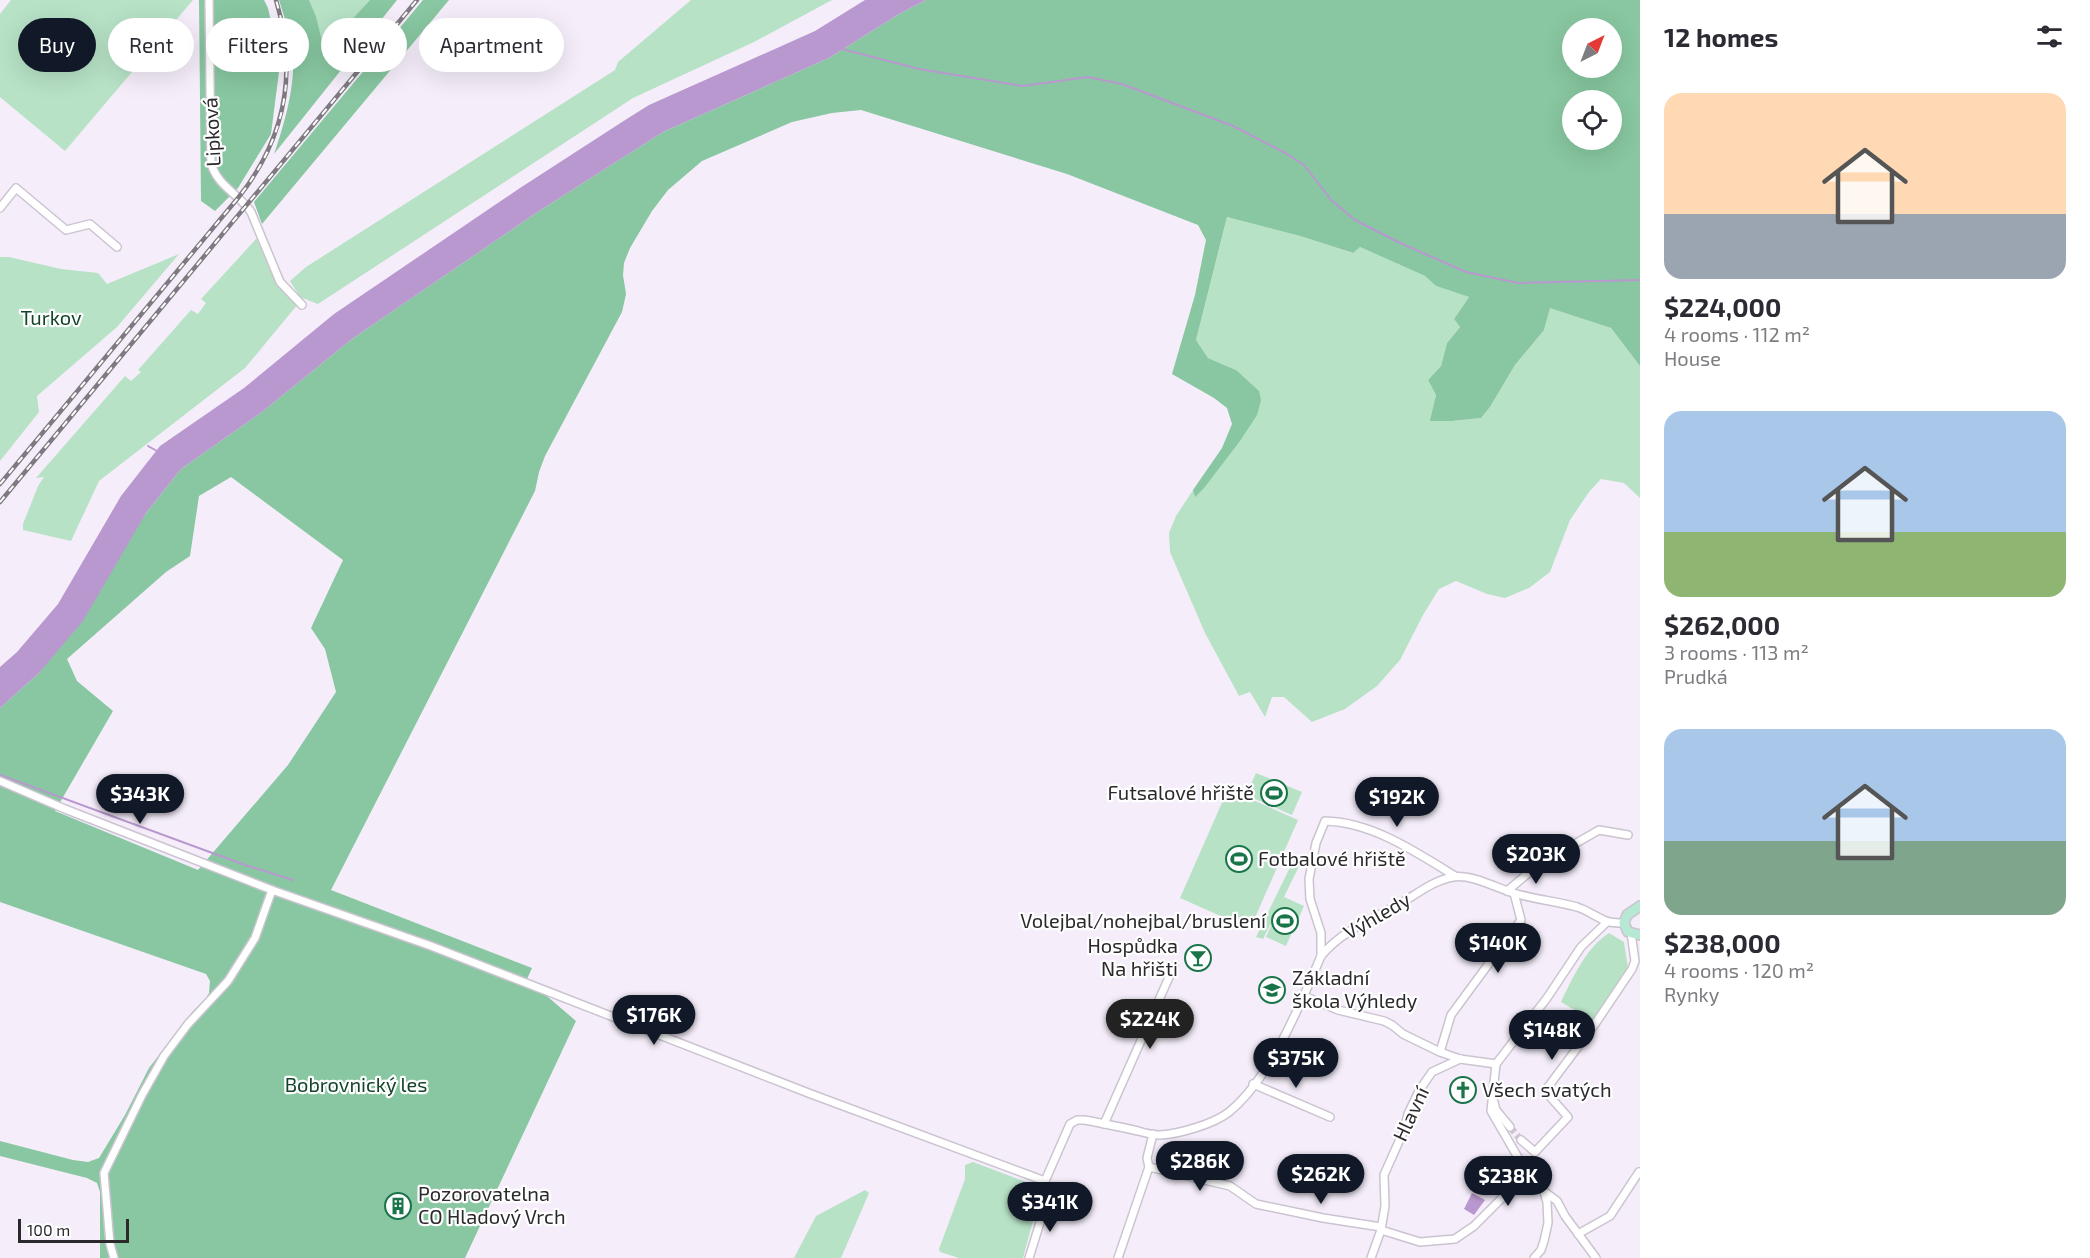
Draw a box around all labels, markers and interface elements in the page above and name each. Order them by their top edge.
chip: Buy [18,18,96,72]
chip: Rent [108,18,194,72]
chip: Filters [206,18,309,72]
chip: New [321,18,407,72]
chip: Apartment [419,18,564,72]
north arrow [1562,18,1622,78]
map controls [1562,18,1622,150]
icon: filters [2033,20,2066,53]
text: 12 homes [1664,21,1778,52]
button: locate [1562,90,1622,150]
street label: Lipková [197,97,225,167]
icon: home [1811,132,1919,240]
text: $224,000 [1664,291,1781,322]
park label: Turkov [21,305,82,329]
text: 4 rooms · 112 m² [1664,322,1810,346]
text: House [1664,346,1721,370]
icon: home [1811,450,1919,558]
text: $262,000 [1664,609,1780,640]
text: 3 rooms · 113 m² [1664,640,1809,664]
text: Prudká [1664,664,1728,688]
icon: home [1811,768,1919,876]
pin: $343K [98,774,182,825]
pin: $192K [1355,777,1439,828]
sports icon: Futsalové hřiště [1259,778,1289,808]
place label: Futsalové hřiště [1107,780,1254,804]
text: $343K [110,781,170,805]
text: $192K [1369,784,1425,808]
pin: $203K [1494,834,1578,885]
text: $203K [1506,841,1566,865]
sports icon: Fotbalové hřiště [1224,844,1254,874]
place label: Fotbalové hřiště [1258,846,1406,870]
street label: Výhledy [1339,886,1415,944]
sports icon: Volejbal/nohejbal/bruslení [1270,906,1300,936]
place label: Volejbal/nohejbal/bruslení [1020,908,1267,932]
pin: $140K [1456,923,1540,974]
text: $238,000 [1664,927,1781,958]
text: $140K [1469,930,1527,954]
place label: Hospůdka Na hřišti [1088,933,1178,980]
bar icon: Hospůdka Na hřišti [1183,943,1213,973]
text: 4 rooms · 120 m² [1664,958,1814,982]
place label: Základní škola Výhledy [1292,965,1418,1012]
school or university icon: Základní škola Výhledy [1257,975,1287,1005]
text: Rynky [1664,982,1719,1006]
pin: $176K [612,995,696,1046]
pin: $224K [1108,999,1192,1050]
text: $176K [626,1002,682,1026]
text: $224K [1120,1006,1180,1030]
pin: $148K [1510,1010,1594,1061]
text: $148K [1523,1017,1581,1041]
pin: $375K [1254,1038,1338,1089]
text: $375K [1267,1045,1325,1069]
park label: Bobrovnický les [285,1072,427,1096]
church icon: Všech svatých [1448,1075,1478,1105]
place label: Všech svatých [1482,1077,1612,1101]
street label: Hlavní [1387,1082,1434,1145]
pin: $286K [1158,1141,1242,1192]
text: $286K [1170,1148,1230,1172]
pin: $262K [1279,1154,1363,1205]
pin: $238K [1466,1156,1550,1207]
text: $262K [1291,1161,1351,1185]
text: $238K [1478,1163,1538,1187]
place label: Pozorovatelna CO Hladový Vrch [418,1181,566,1228]
pin: $341K [1008,1182,1092,1233]
text: $341K [1022,1189,1079,1213]
building icon: Pozorovatelna CO Hladový Vrch [383,1191,413,1221]
scale bar [18,1216,129,1244]
text: 100 m [27,1220,70,1239]

